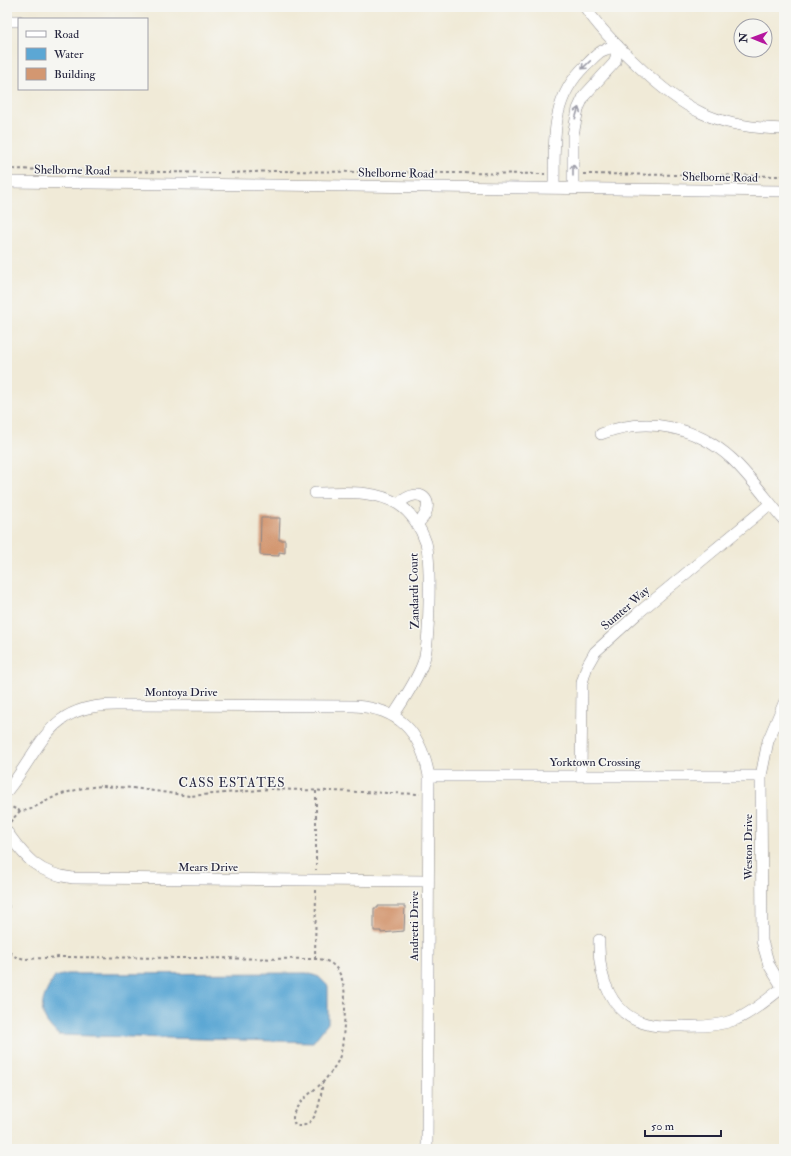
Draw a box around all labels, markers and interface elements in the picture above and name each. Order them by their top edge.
legend [18,18,148,90]
north arrow [733,18,773,58]
text: Road [54,27,79,42]
text: N [737,32,750,44]
text: Water [53,47,84,62]
one-way arrow [581,60,591,70]
text: Building [54,67,97,82]
one-way arrow [574,107,581,120]
street label: Shelborne Road [34,162,110,179]
one-way arrow [569,164,577,177]
street label: Shelborne Road [358,165,434,182]
street label: Shelborne Road [682,169,758,186]
street label: Zandardi Court [406,553,423,629]
street label: Sumter Way [598,583,653,633]
street label: Montoya Drive [144,685,218,700]
street label: Yorktown Crossing [550,755,642,770]
district label: CASS ESTATES [179,775,285,791]
street label: Weston Drive [741,814,756,881]
street label: Mears Drive [178,860,238,875]
street label: Andretti Drive [407,891,422,962]
scale bar [645,1112,721,1138]
text: 50 m [651,1119,675,1134]

